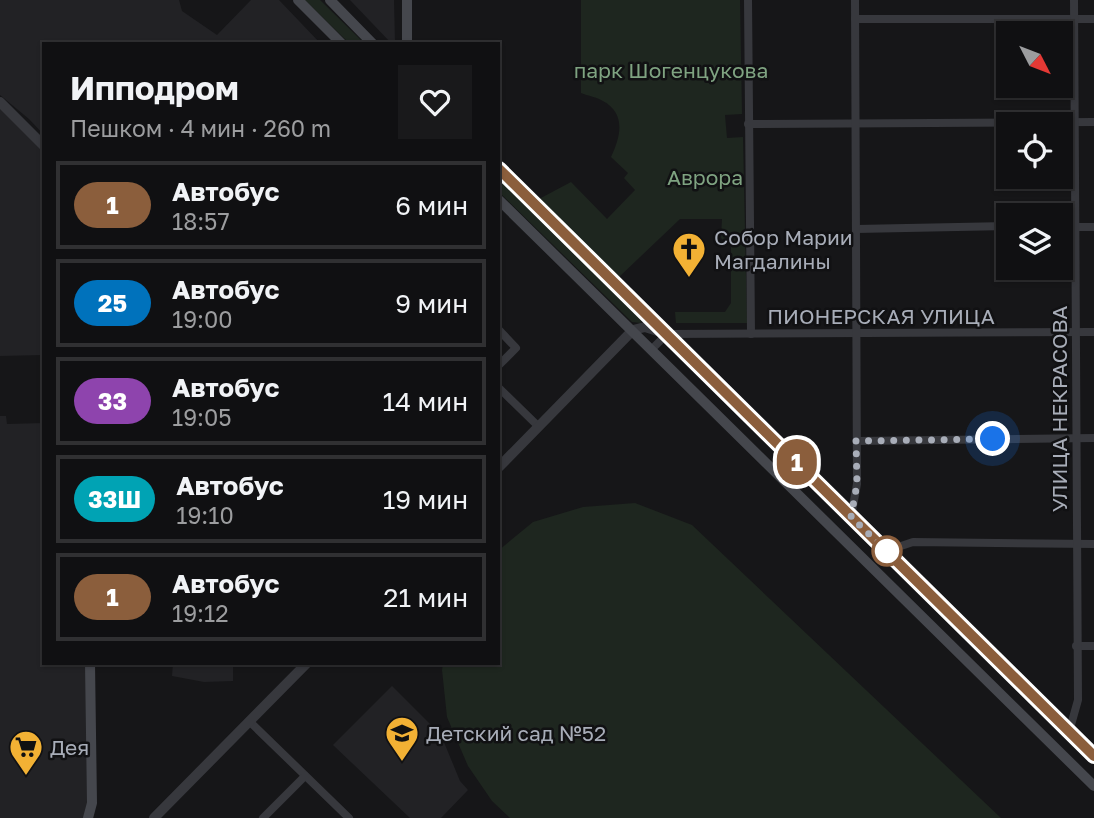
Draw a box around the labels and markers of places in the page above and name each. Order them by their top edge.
place label: Собор Марии Магдалины [714,224,853,274]
church icon: Собор Марии Магдалины [670,230,708,279]
unlabelled marker [872,536,902,566]
school or university icon: Детский сад №52 [383,714,421,763]
place label: Детский сад №52 [426,720,606,746]
supermarket icon: Дея [7,728,45,777]
place label: Дея [50,734,89,760]

